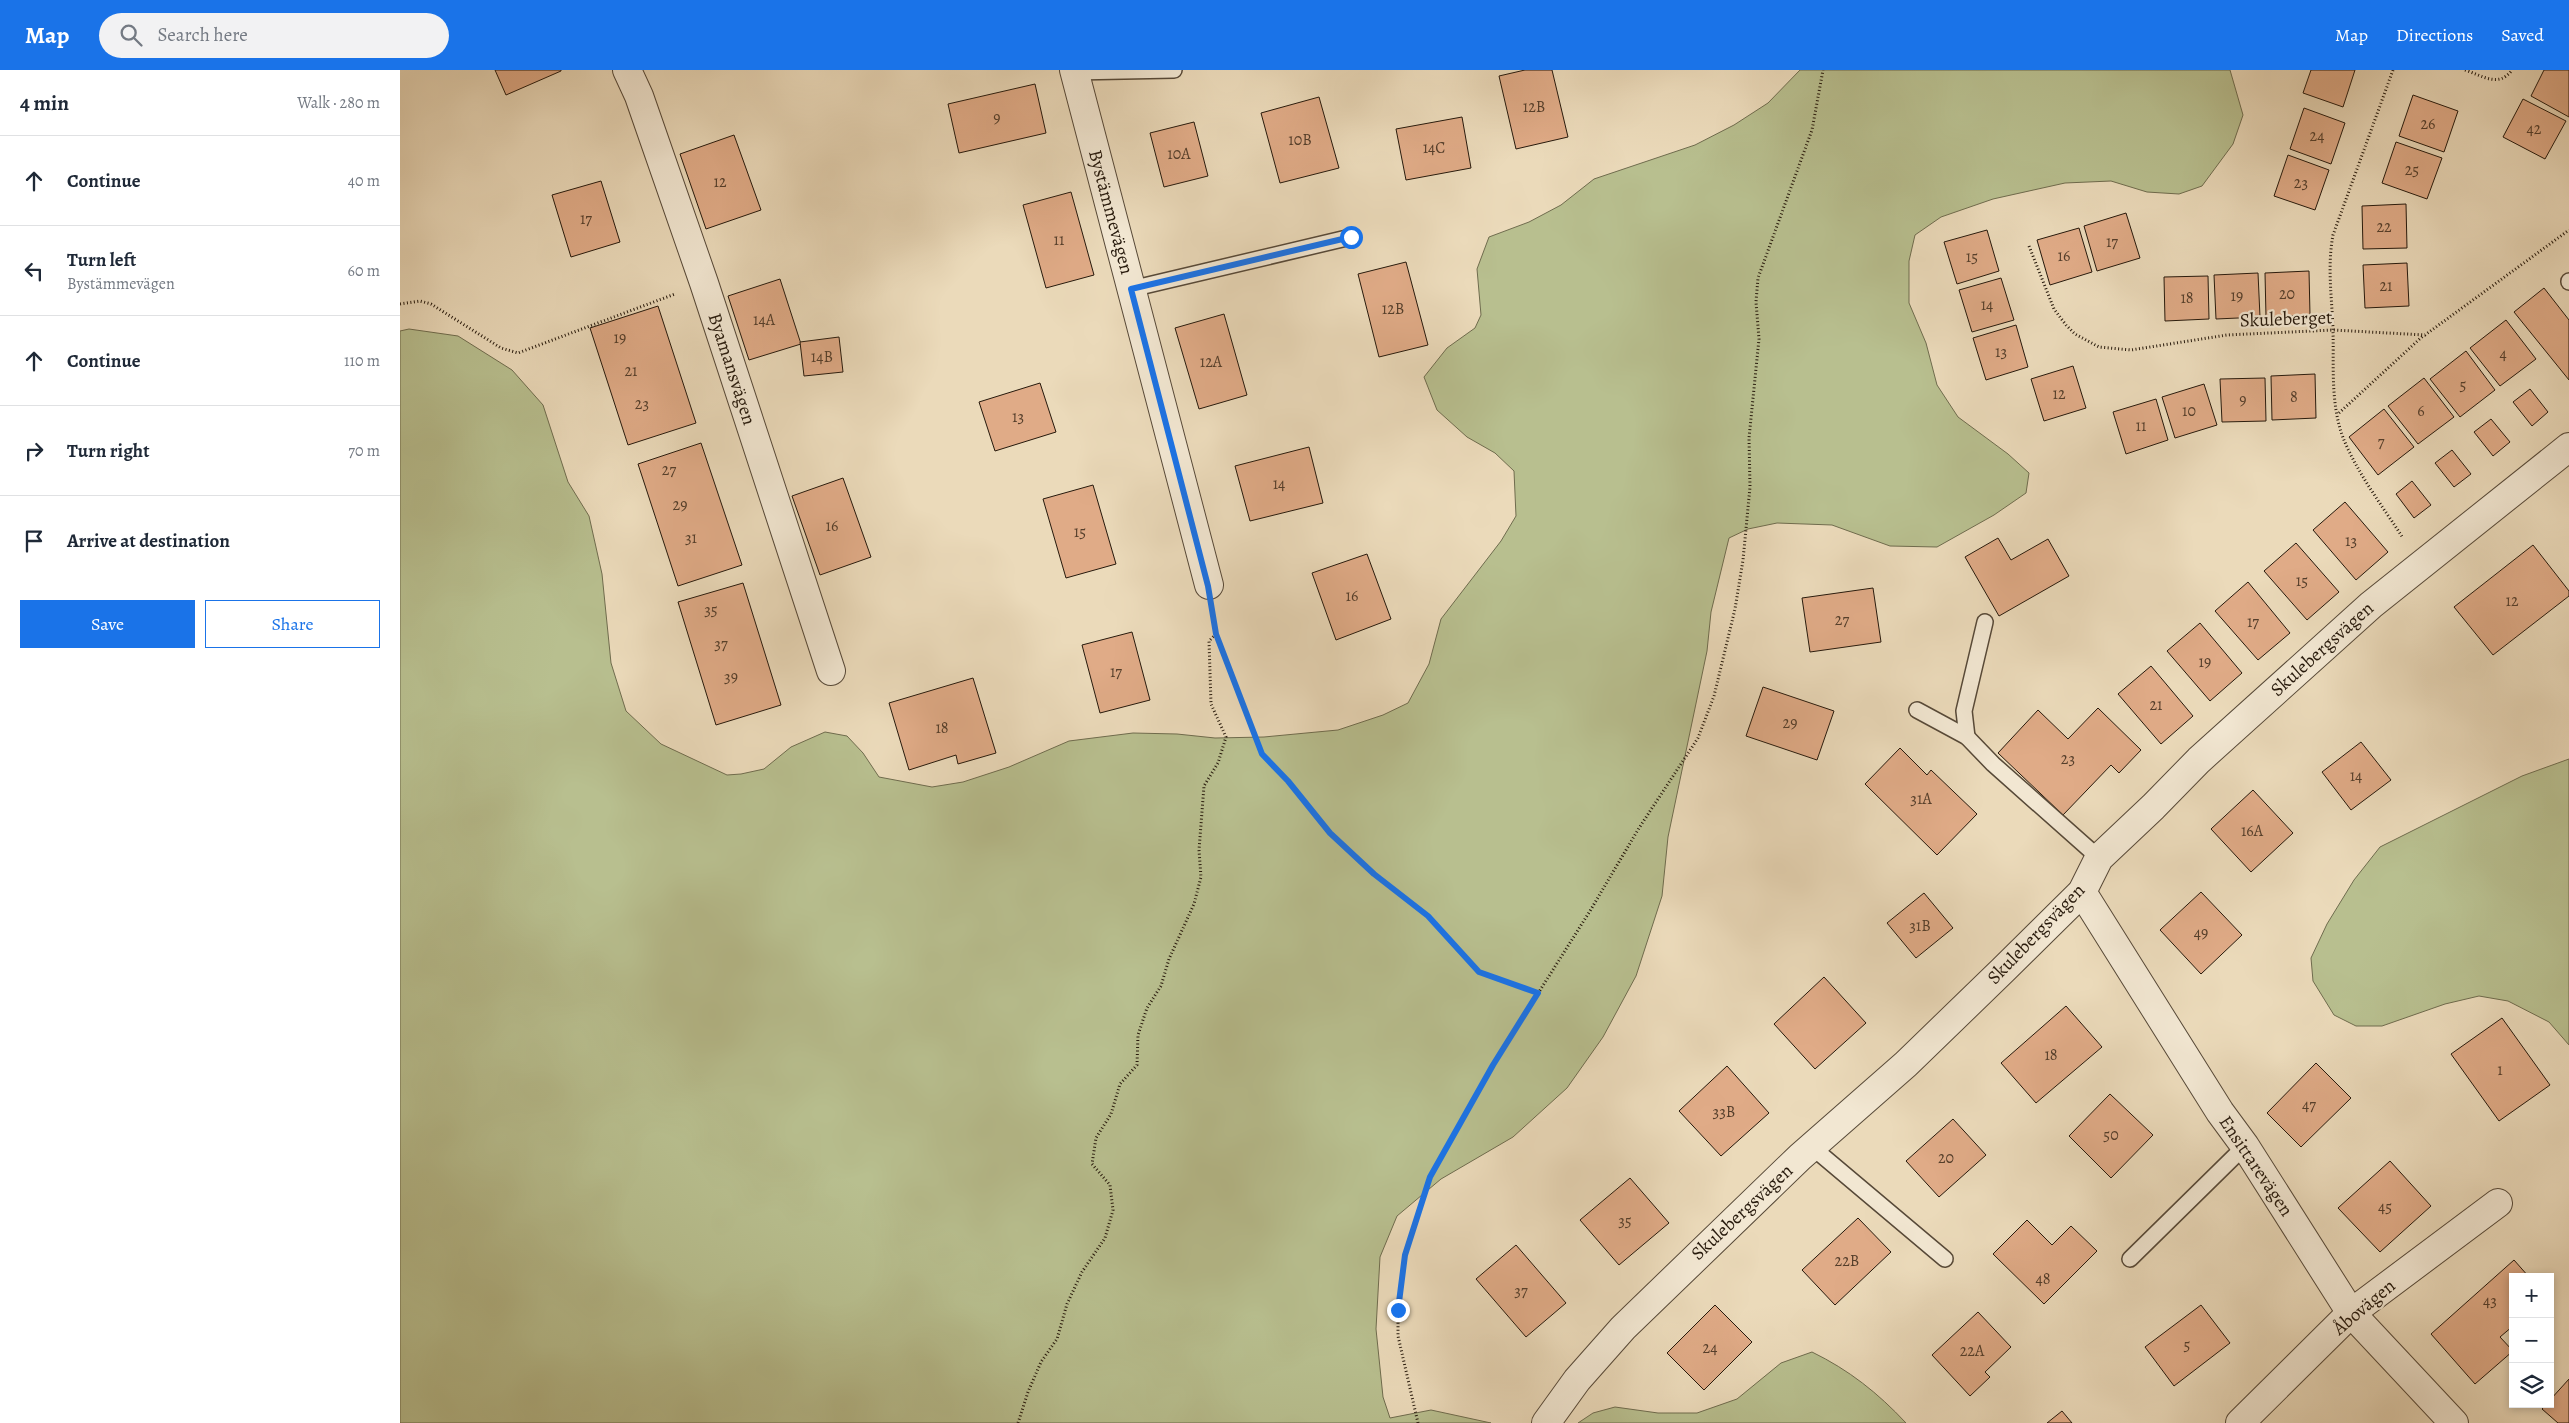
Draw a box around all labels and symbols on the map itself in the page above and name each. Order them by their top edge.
house number: 12B [1523,96,1545,118]
house number: 9 [993,107,1001,129]
house number: 26 [2421,113,2436,135]
house number: 42 [2527,118,2542,140]
house number: 24 [2310,125,2324,147]
house number: 10B [1288,129,1312,151]
house number: 14C [1423,137,1445,159]
house number: 10A [1167,143,1191,165]
street label: Bystämmevägen [1082,147,1140,277]
house number: 25 [2405,159,2419,181]
house number: 12 [713,171,727,193]
house number: 23 [2294,172,2308,194]
house number: 17 [580,208,592,230]
house number: 22 [2376,216,2392,238]
route start [1340,226,1363,249]
house number: 11 [1054,229,1065,251]
house number: 17 [2106,231,2118,253]
house number: 16 [2058,245,2070,267]
house number: 15 [1966,246,1978,268]
house number: 21 [2379,275,2393,297]
house number: 20 [2279,283,2295,305]
house number: 19 [2231,285,2243,307]
house number: 18 [2180,287,2194,309]
house number: 14 [1981,294,1993,316]
house number: 12B [1382,298,1404,320]
street label: Skuleberget [2239,304,2333,334]
house number: 14A [753,309,776,331]
street label: Byamansvägen [702,310,762,428]
house number: 19 [614,327,626,349]
house number: 13 [1995,341,2007,363]
house number: 4 [2499,343,2507,365]
house number: 14B [811,346,833,368]
house number: 12A [1200,351,1223,373]
house number: 21 [624,360,638,382]
house number: 5 [2460,374,2467,396]
house number: 12 [2052,383,2066,405]
house number: 8 [2290,386,2298,408]
house number: 9 [2239,389,2247,411]
house number: 23 [635,393,649,415]
house number: 10 [2182,400,2196,422]
house number: 6 [2417,400,2425,422]
house number: 13 [1012,406,1024,428]
house number: 11 [2136,415,2147,437]
house number: 7 [2378,431,2385,453]
house number: 27 [662,459,676,481]
house number: 14 [1273,473,1285,495]
house number: 29 [673,494,687,516]
house number: 16 [826,515,838,537]
house number: 15 [1074,521,1086,543]
house number: 31 [685,527,698,549]
house number: 13 [2345,530,2357,552]
house number: 15 [2296,570,2308,592]
house number: 16 [1346,585,1358,607]
house number: 12 [2505,590,2519,612]
street label: Skulebergsvägen [2265,596,2379,702]
house number: 35 [704,599,718,621]
house number: 27 [1835,609,1849,631]
house number: 17 [2247,611,2259,633]
house number: 37 [714,633,728,655]
house number: 19 [2199,651,2211,673]
house number: 17 [1110,661,1122,683]
house number: 39 [724,666,738,688]
house number: 21 [2149,694,2163,716]
house number: 29 [1783,712,1797,734]
house number: 18 [935,717,949,739]
house number: 23 [2061,748,2075,770]
house number: 14 [2350,765,2362,787]
house number: 31A [1910,788,1932,810]
house number: 16A [2241,820,2264,842]
street label: Skulebergsvägen [1981,878,2091,990]
house number: 31B [1909,915,1931,937]
house number: 49 [2194,922,2208,944]
house number: 18 [2044,1044,2058,1066]
house number: 1 [2497,1059,2503,1081]
house number: 47 [2302,1094,2316,1116]
house number: 33B [1713,1101,1735,1123]
street label: Ensittarevägen [2213,1110,2299,1222]
house number: 50 [2103,1124,2119,1146]
house number: 20 [1938,1147,1954,1169]
street label: Skulebergsvägen [1685,1158,1799,1266]
house number: 45 [2378,1196,2392,1218]
house number: 35 [1618,1210,1632,1232]
house number: 22B [1835,1250,1859,1272]
house number: 48 [2035,1268,2051,1290]
street label: Åbovägen [2326,1273,2401,1342]
house number: 37 [1514,1280,1528,1302]
house number: 43 [2483,1290,2497,1312]
route end [1387,1299,1410,1322]
house number: 5 [2184,1334,2191,1356]
house number: 24 [1703,1337,1717,1359]
house number: 22A [1960,1340,1985,1362]

